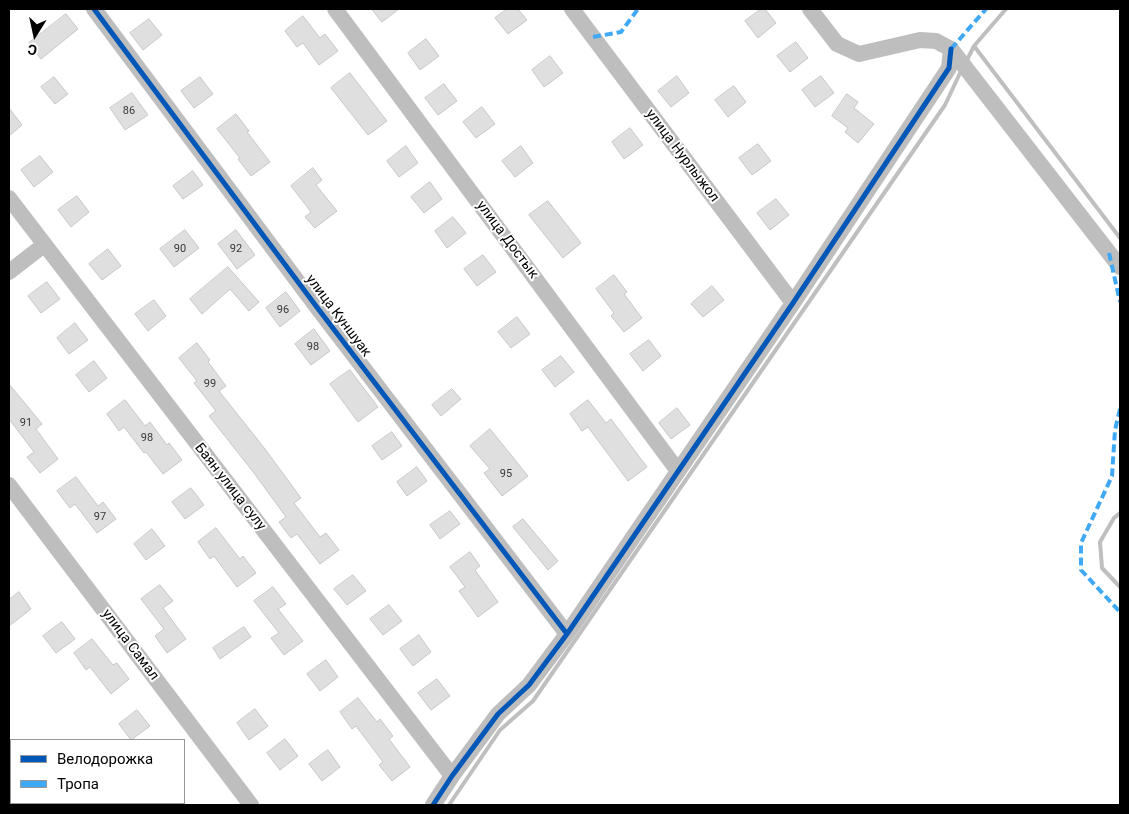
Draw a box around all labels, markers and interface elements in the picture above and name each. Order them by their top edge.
north arrow [10,10,60,60]
text: С [26,41,38,58]
house number: 86 [123,104,135,118]
street label: улица Нурлыжол [642,106,722,206]
street label: улица Достык [472,198,542,282]
house number: 90 [174,242,186,256]
house number: 92 [230,242,242,256]
street label: улица Куншуак [302,272,374,360]
house number: 96 [277,303,289,317]
house number: 98 [307,340,319,354]
house number: 99 [204,377,216,391]
house number: 91 [20,416,32,430]
house number: 98 [141,431,153,445]
street label: Баян улица сулу [191,440,269,534]
house number: 95 [500,467,512,481]
house number: 97 [94,510,106,524]
street label: улица Самал [98,606,162,684]
legend [10,739,185,804]
text: Велодорожка [57,750,153,768]
text: Тропа [57,775,99,793]

